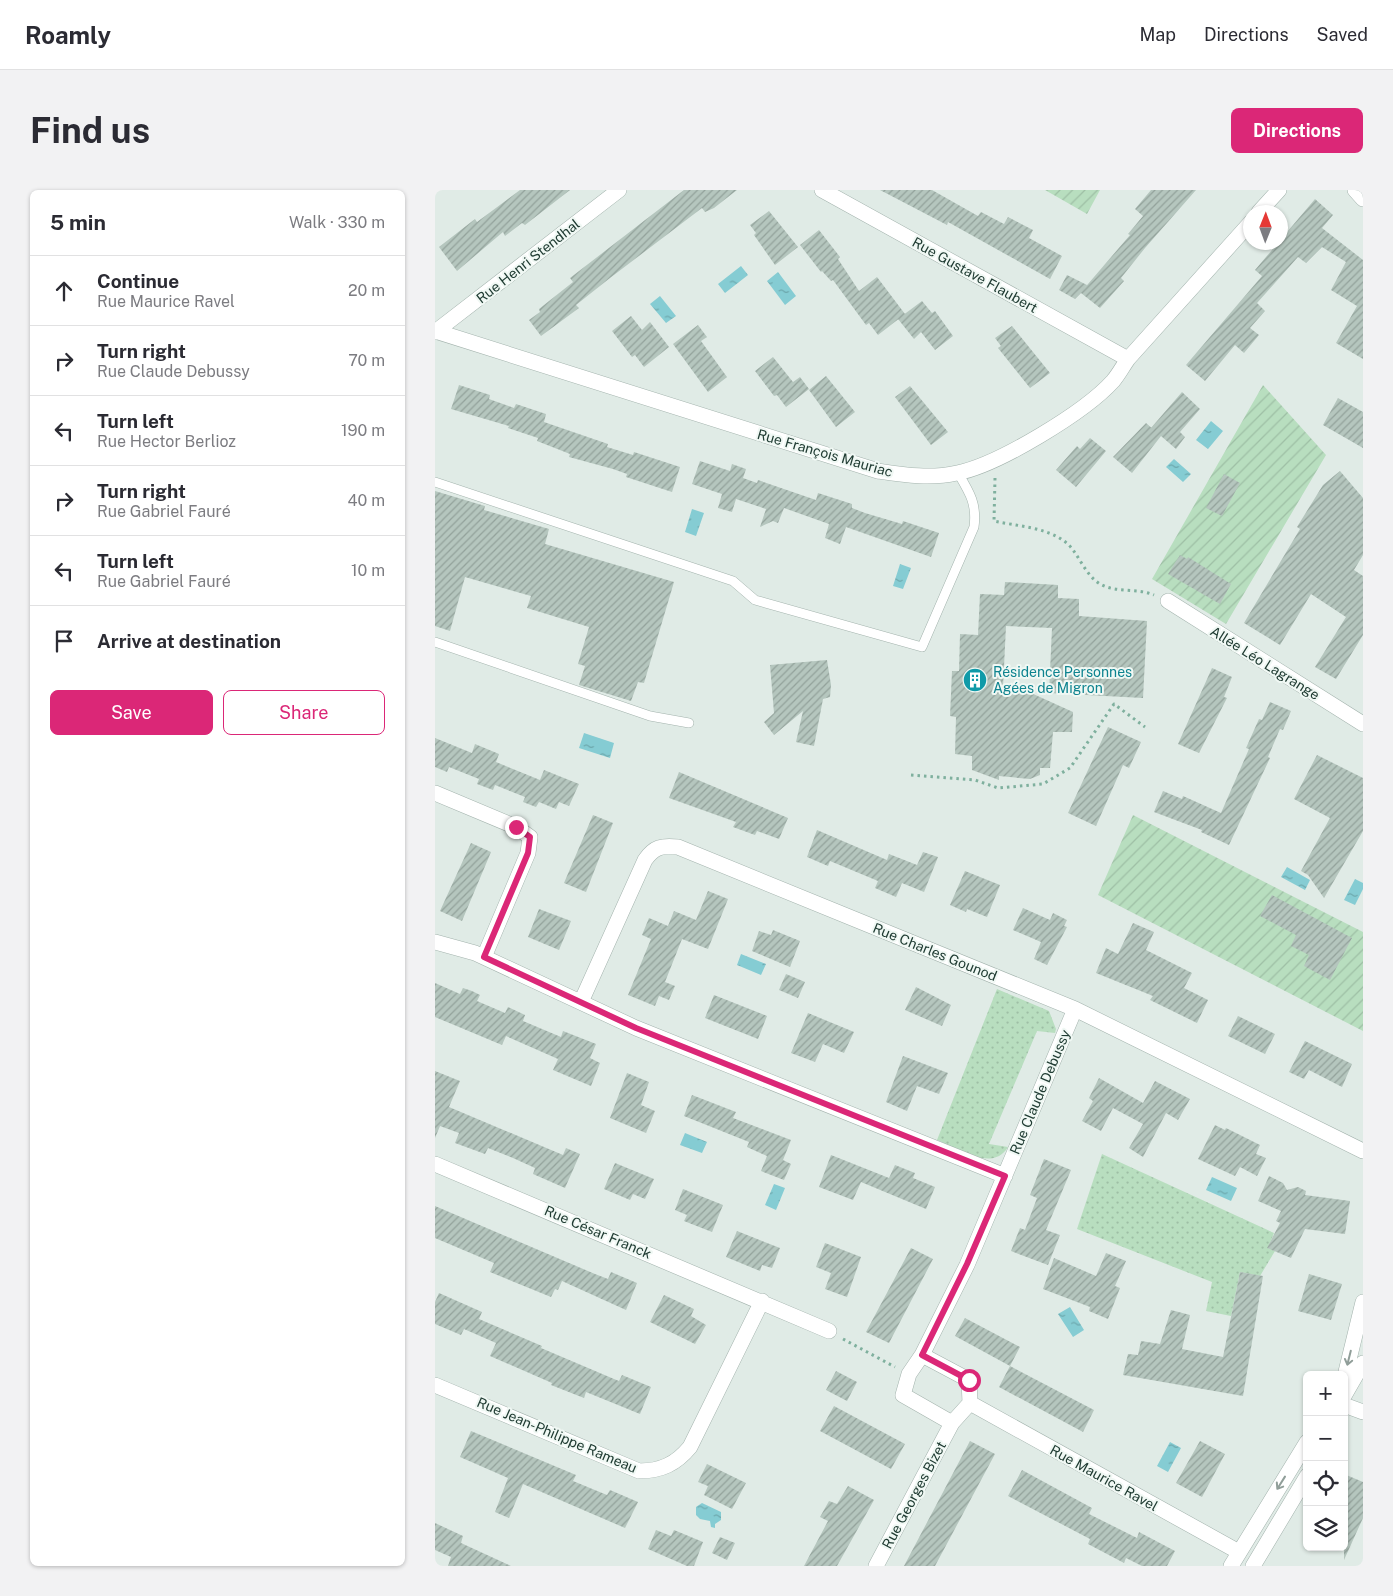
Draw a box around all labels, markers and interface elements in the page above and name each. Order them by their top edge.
text: Roamly [25,21,111,49]
text: Map [1139,24,1176,45]
text: Directions [1204,24,1289,45]
text: Saved [1317,24,1368,45]
button: Directions [1231,108,1363,153]
text: Find us [30,110,150,151]
north arrow [1243,205,1288,250]
text: 5 min [50,210,106,235]
text: Walk · 330 m [289,213,385,232]
street label: Rue Henri Stendhal [473,216,583,306]
street label: Rue Gustave Flaubert [910,234,1040,316]
text: Continue [97,270,179,292]
icon: ahead [50,277,78,305]
text: 20 m [348,281,385,300]
text: Rue Maurice Ravel [97,292,235,311]
text: Turn right [97,340,186,362]
icon: right [50,347,78,375]
text: 70 m [348,351,385,370]
text: Rue Claude Debussy [97,362,250,381]
text: Turn left [97,410,174,432]
icon: left [50,417,78,445]
text: 190 m [341,421,385,440]
street label: Rue François Mauriac [755,426,895,480]
text: Rue Hector Berlioz [97,432,236,451]
text: Turn right [97,480,186,502]
icon: right [50,487,78,515]
text: 40 m [347,491,385,510]
text: Rue Gabriel Fauré [97,502,231,521]
text: Turn left [97,550,174,572]
icon: left [50,557,78,585]
text: 10 m [351,561,385,580]
text: Rue Gabriel Fauré [97,572,231,591]
street label: Allée Léo Lagrange [1207,623,1323,703]
icon: arrive [50,627,78,655]
text: Arrive at destination [97,630,281,652]
place label: Résidence Personnes Agées de Migron [993,664,1132,696]
building icon: Résidence Personnes Agées de Migron [962,667,988,693]
button: Save [50,690,213,735]
button: Share [223,690,385,735]
route end [505,816,528,839]
street label: Rue Charles Gounod [871,920,999,984]
street label: Rue Claude Debussy [1007,1027,1074,1157]
street label: Rue César Franck [542,1202,654,1262]
one-way arrow [1344,1350,1353,1366]
route start [958,1369,981,1392]
map controls [1303,1371,1348,1551]
button: + [1303,1371,1348,1416]
street label: Rue Jean-Philippe Rameau [475,1394,639,1476]
button: − [1303,1416,1348,1461]
street label: Rue Georges Bizet [879,1439,949,1551]
street label: Rue Maurice Ravel [1047,1442,1161,1514]
button: locate [1303,1461,1348,1506]
one-way arrow [1276,1476,1286,1490]
button: layers [1303,1506,1348,1551]

